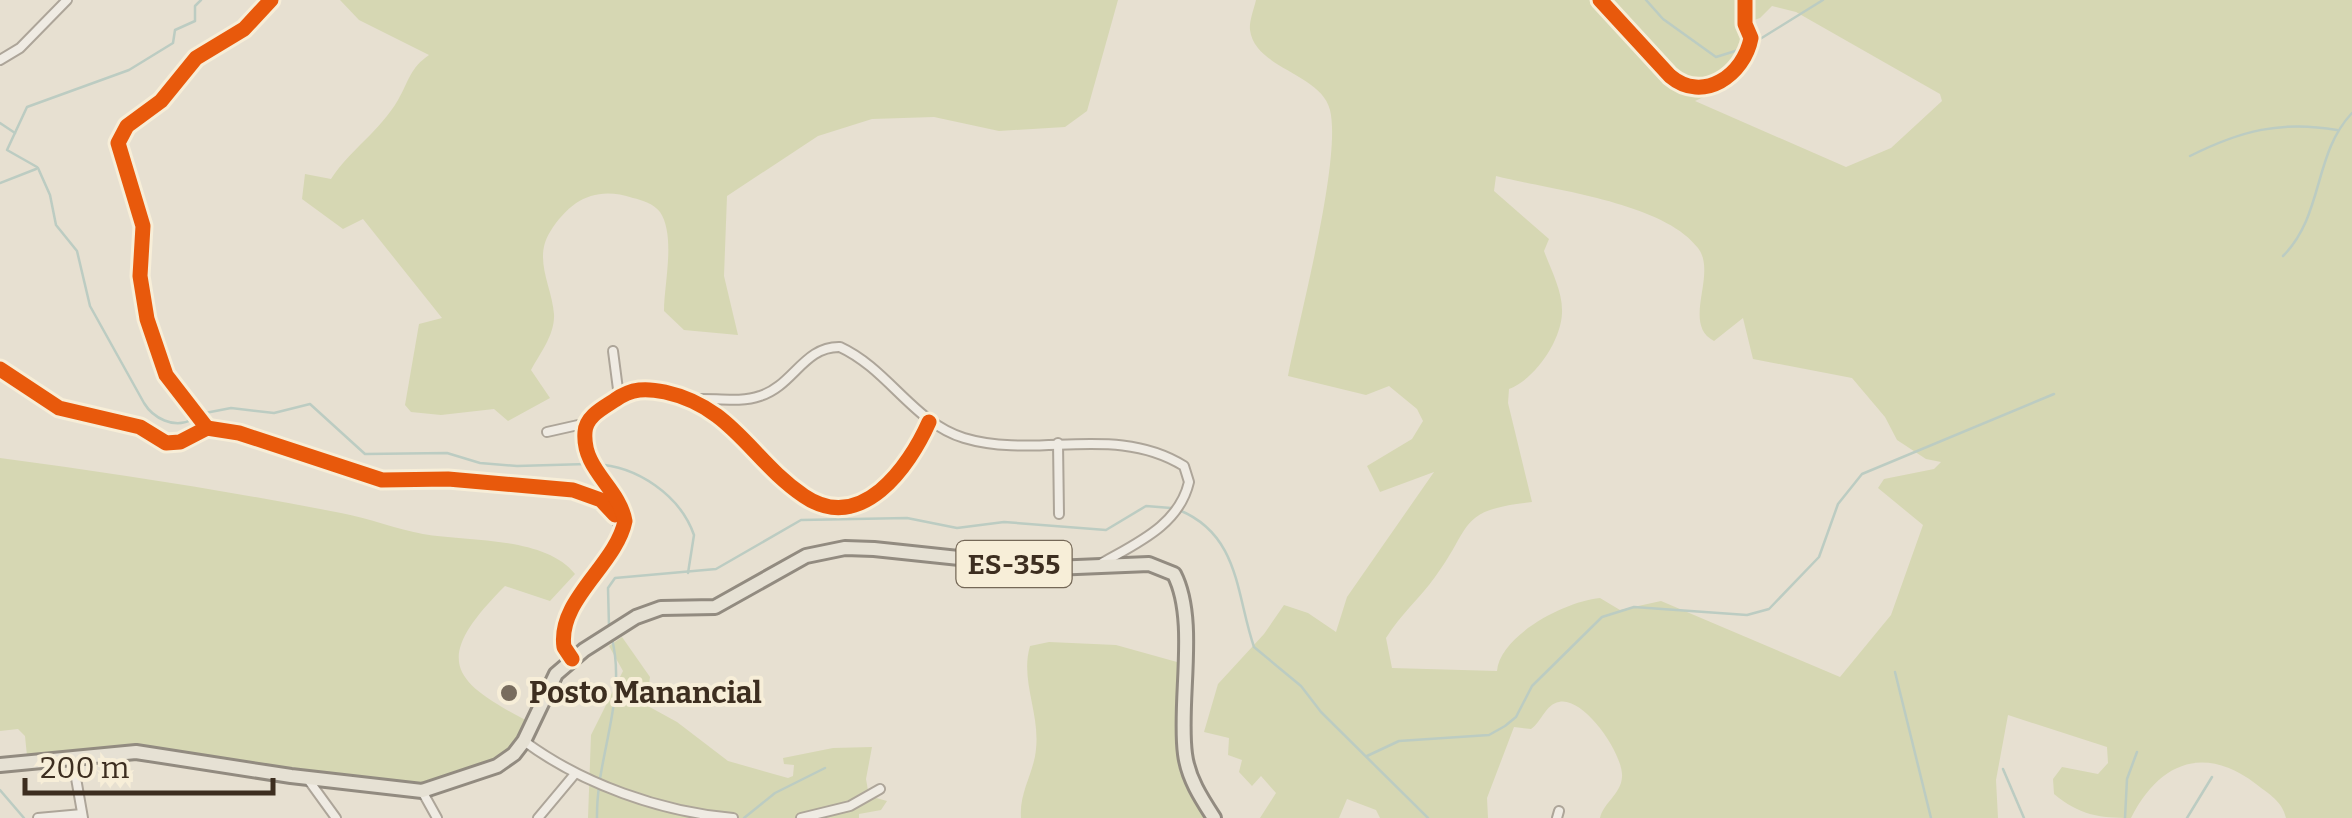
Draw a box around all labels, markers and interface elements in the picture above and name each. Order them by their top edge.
road number: ES-355 [956,541,1072,587]
place label: Posto Manancial [529,675,762,711]
marker: Posto Manancial [498,682,520,704]
scale bar [25,733,272,795]
text: 200 m [40,750,130,786]

